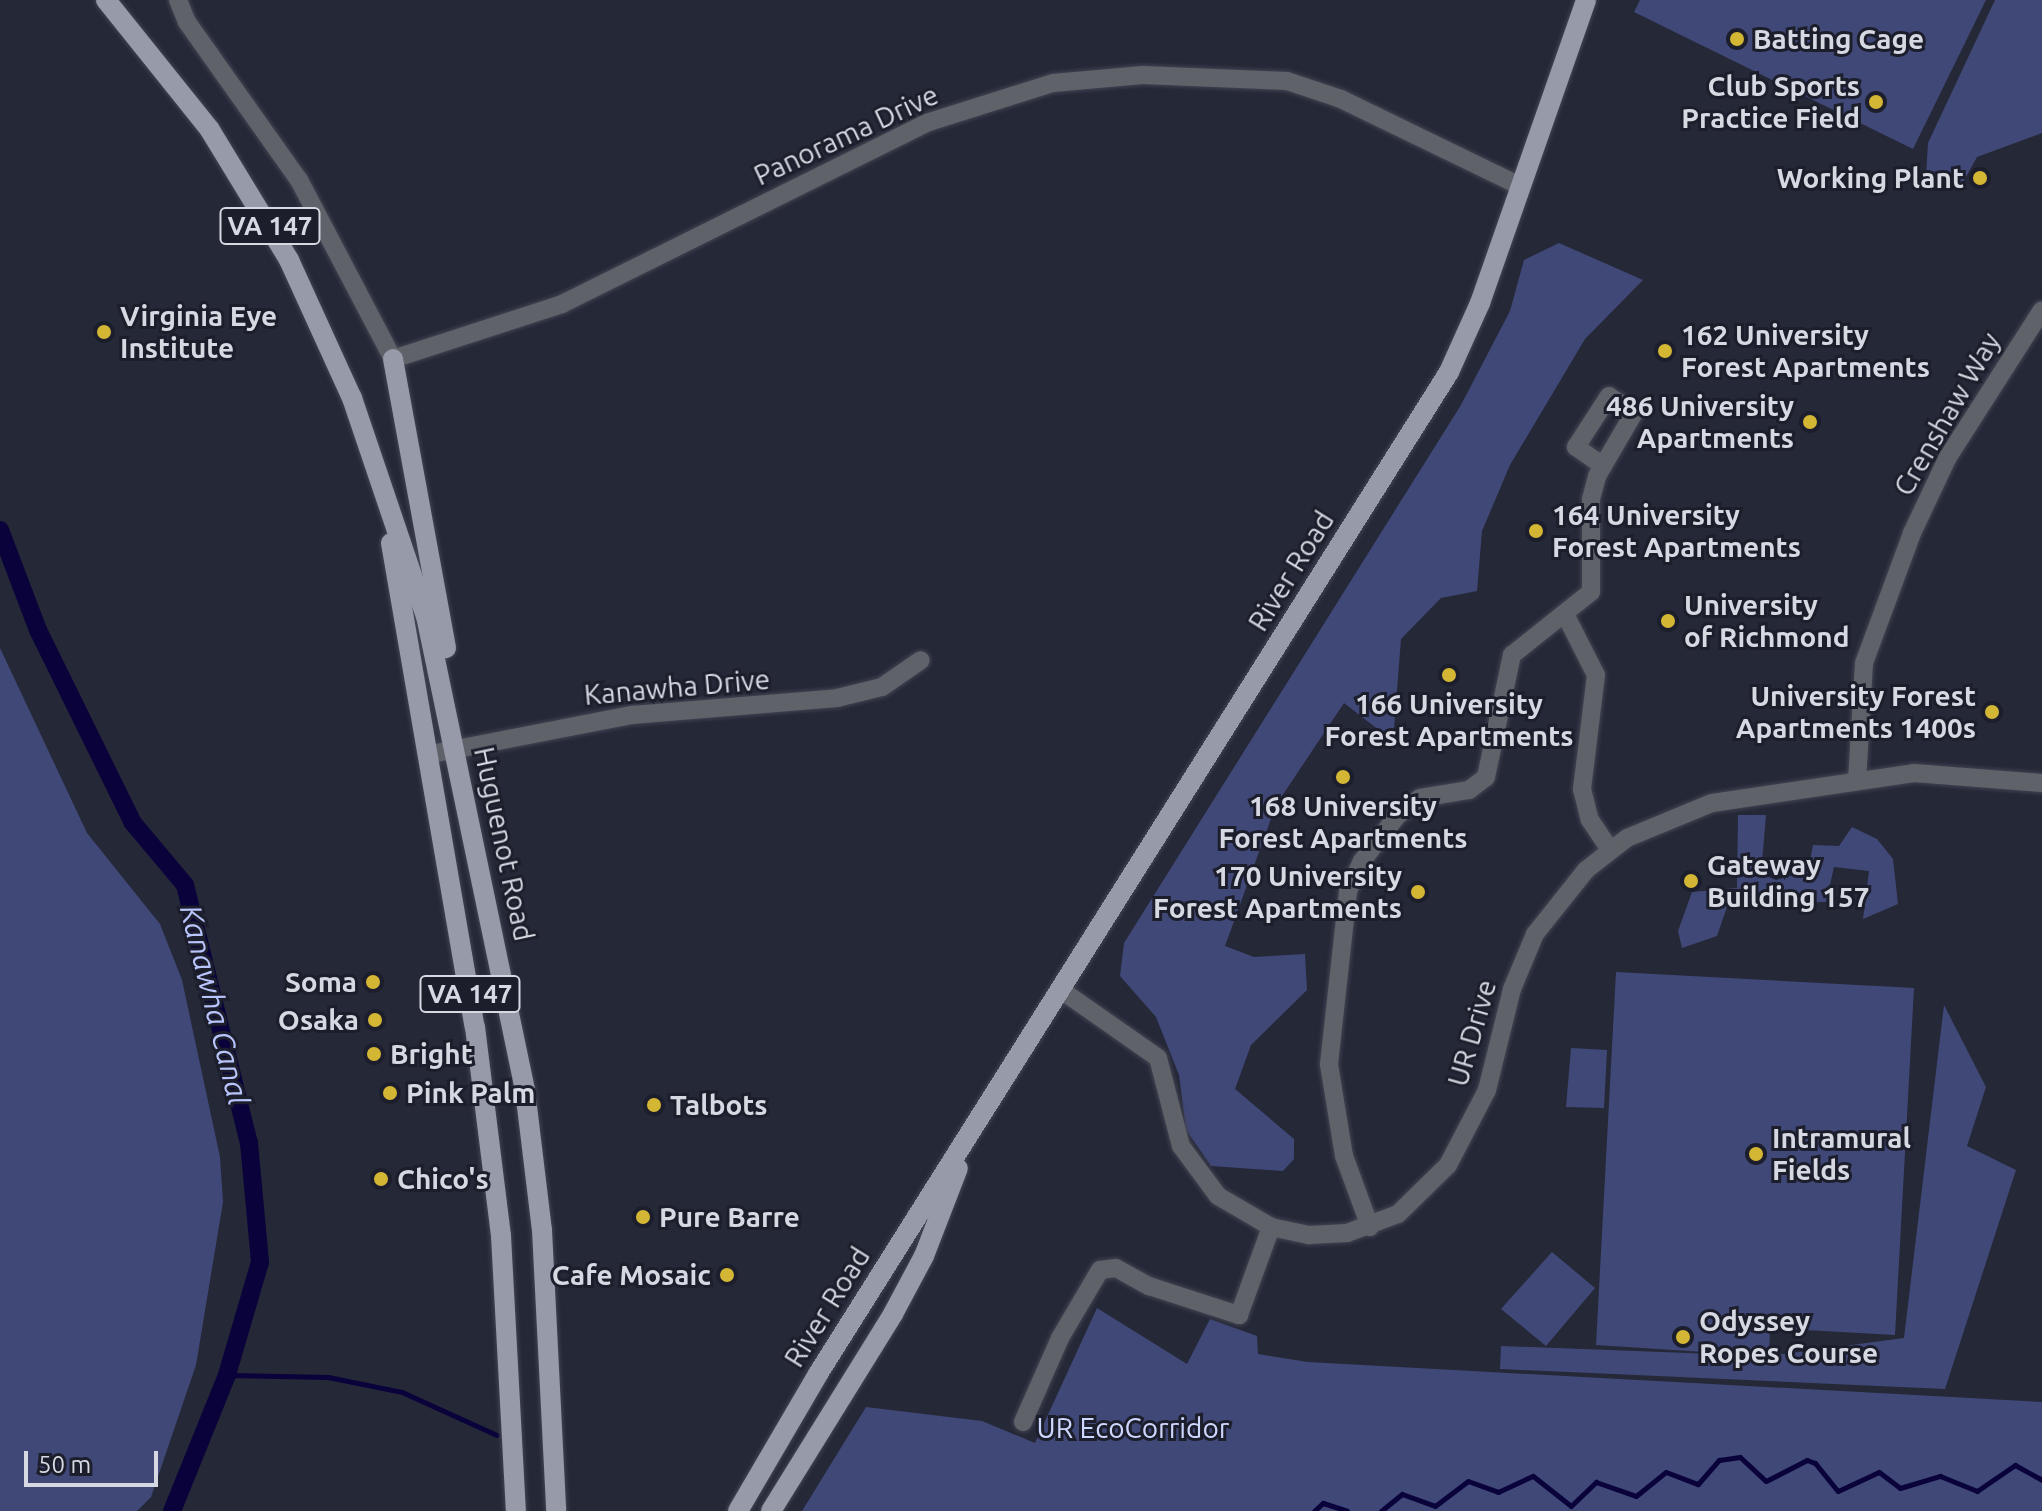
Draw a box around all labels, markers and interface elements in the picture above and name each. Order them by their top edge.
place label: Batting Cage [1753,22,1924,56]
marker: Batting Cage [1728,30,1746,48]
place label: Club Sports Practice Field [1681,69,1860,135]
street label: Panorama Drive [749,78,943,192]
marker: Club Sports Practice Field [1867,93,1885,111]
place label: Working Plant [1777,161,1964,195]
marker: Working Plant [1971,169,1989,187]
road number: VA 147 [218,204,322,248]
place label: Virginia Eye Institute [120,299,277,365]
place label: 162 University Forest Apartments [1681,318,1930,384]
marker: Virginia Eye Institute [95,323,113,341]
street label: Crenshaw Way [1887,326,2007,502]
marker: 162 University Forest Apartments [1656,342,1674,360]
place label: 486 University Apartments [1606,389,1794,455]
marker: 486 University Apartments [1801,413,1819,431]
place label: 164 University Forest Apartments [1552,498,1801,564]
street label: River Road [1241,505,1341,637]
marker: 164 University Forest Apartments [1527,522,1545,540]
place label: University of Richmond [1684,588,1849,654]
marker: University of Richmond [1659,612,1677,630]
street label: Kanawha Drive [583,662,771,712]
marker: 166 University Forest Apartments [1440,666,1458,684]
place label: University Forest Apartments 1400s [1736,679,1976,745]
place label: 166 University Forest Apartments [1325,687,1573,753]
marker: University Forest Apartments 1400s [1983,703,2001,721]
street label: Huguenot Road [467,744,541,944]
marker: 168 University Forest Apartments [1334,768,1352,786]
place label: 168 University Forest Apartments [1219,789,1467,855]
place label: Gateway Building 157 [1707,848,1870,914]
place label: 170 University Forest Apartments [1153,859,1402,925]
marker: Gateway Building 157 [1682,872,1700,890]
marker: 170 University Forest Apartments [1409,883,1427,901]
water label: Kanawha Canal [173,901,257,1109]
place label: Soma [285,965,357,999]
road number: VA 147 [418,972,522,1016]
marker: Soma [364,973,382,991]
street label: UR Drive [1441,976,1503,1090]
place label: Osaka [278,1003,359,1037]
marker: Osaka [366,1011,384,1029]
place label: Bright [390,1037,473,1071]
marker: Bright [365,1045,383,1063]
place label: Pink Palm [406,1076,535,1110]
marker: Pink Palm [381,1084,399,1102]
place label: Talbots [670,1088,768,1122]
marker: Talbots [645,1096,663,1114]
place label: Intramural Fields [1772,1121,1911,1187]
marker: Intramural Fields [1747,1145,1765,1163]
place label: Chico's [397,1162,489,1196]
marker: Chico's [372,1170,390,1188]
place label: Pure Barre [659,1200,800,1234]
marker: Pure Barre [634,1208,652,1226]
street label: River Road [777,1241,877,1373]
place label: Cafe Mosaic [552,1258,711,1292]
marker: Cafe Mosaic [718,1266,736,1284]
place label: Odyssey Ropes Course [1699,1304,1878,1370]
marker: Odyssey Ropes Course [1674,1328,1692,1346]
park label: UR EcoCorridor [1037,1411,1229,1445]
scale bar [28,1435,162,1485]
text: 50 m [38,1451,91,1478]

